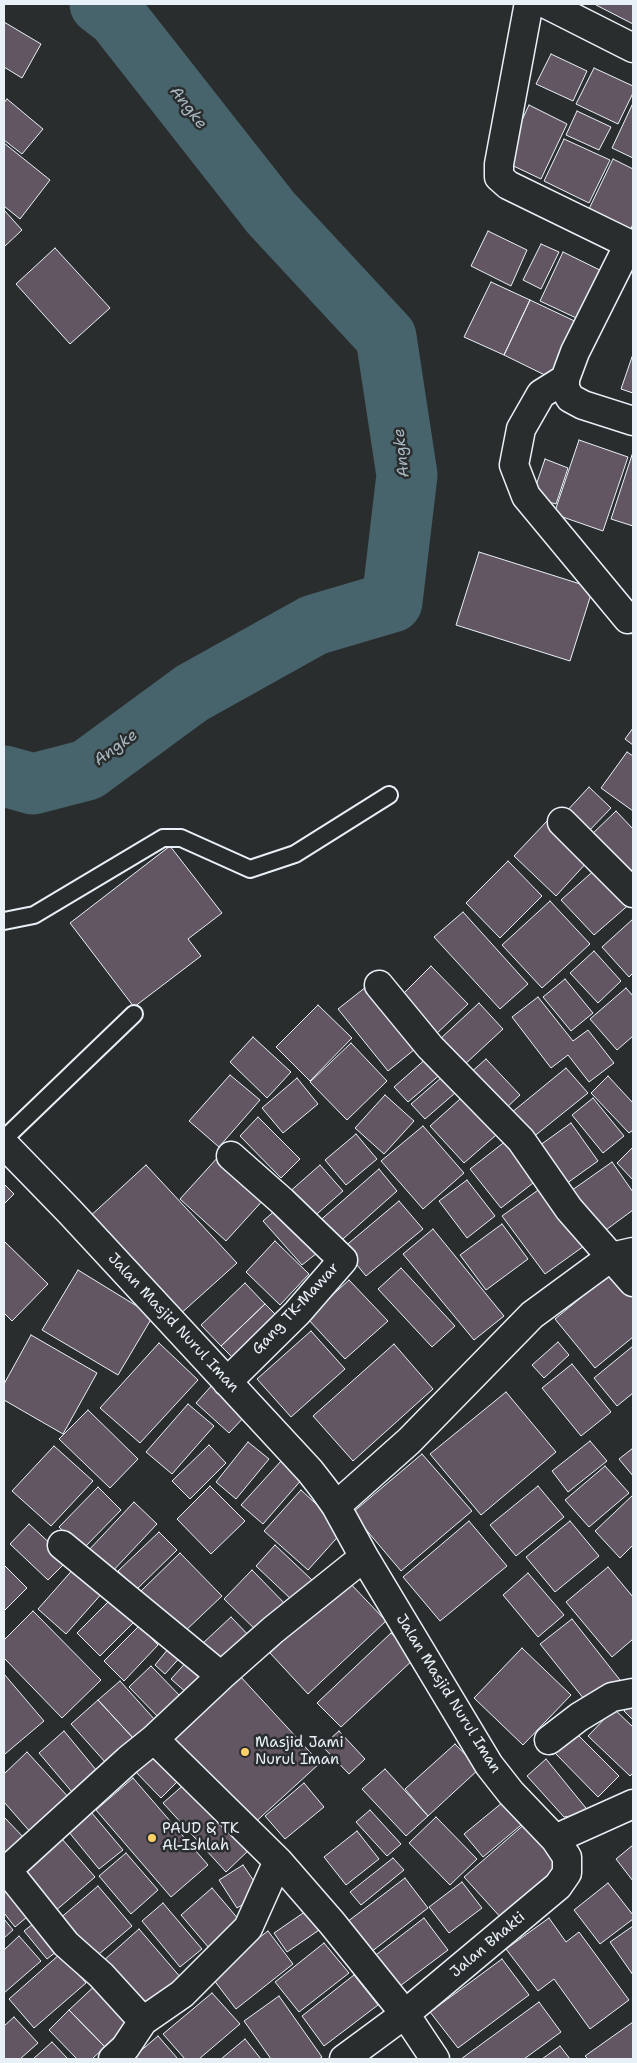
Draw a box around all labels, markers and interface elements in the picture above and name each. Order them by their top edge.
water label: Angke [165,83,211,133]
water label: Angke [390,428,414,478]
water label: Angke [90,726,142,770]
street label: Jalan Masjid Nurul Iman [104,1250,242,1396]
street label: Gang TK-Mawar [249,1259,343,1359]
street label: Jalan Masjid Nurul Iman [392,1611,504,1777]
place label: Masjid Jami Nurul Iman [255,1734,344,1769]
marker: Masjid Jami Nurul Iman [239,1746,251,1758]
place label: PAUD & TK Al-Ishlah [162,1820,239,1855]
marker: PAUD & TK Al-Ishlah [146,1832,158,1844]
street label: Jalan Bhakti [447,1908,529,1982]

